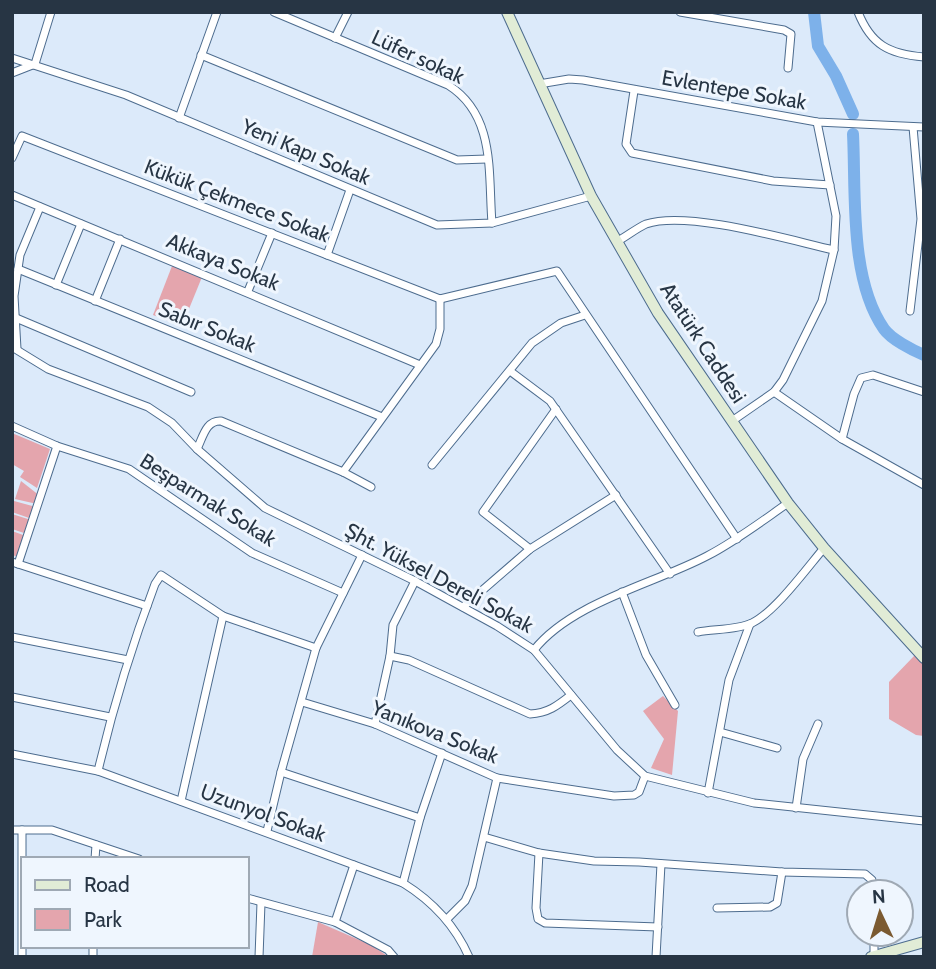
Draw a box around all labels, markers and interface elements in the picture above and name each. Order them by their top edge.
street label: Lüfer sokak [368,24,469,89]
street label: Evlentepe Sokak [660,64,809,115]
street label: Yeni Kapı Sokak [237,113,375,190]
street label: Kükük Çekmece Sokak [141,154,334,248]
street label: Akkaya Sokak [163,228,284,296]
street label: Atatürk Caddesi [655,278,752,408]
street label: Sabır Sokak [155,296,260,358]
street label: Beşparmak Sokak [136,448,281,552]
street label: Şht. Yüksel Dereli Sokak [341,517,538,638]
street label: Yanıkova Sokak [367,694,503,769]
street label: Uzunyol Sokak [197,778,330,847]
legend [21,857,248,948]
text: Road [84,872,130,897]
north arrow [845,878,915,948]
text: N [871,885,886,908]
text: Park [84,907,122,932]

